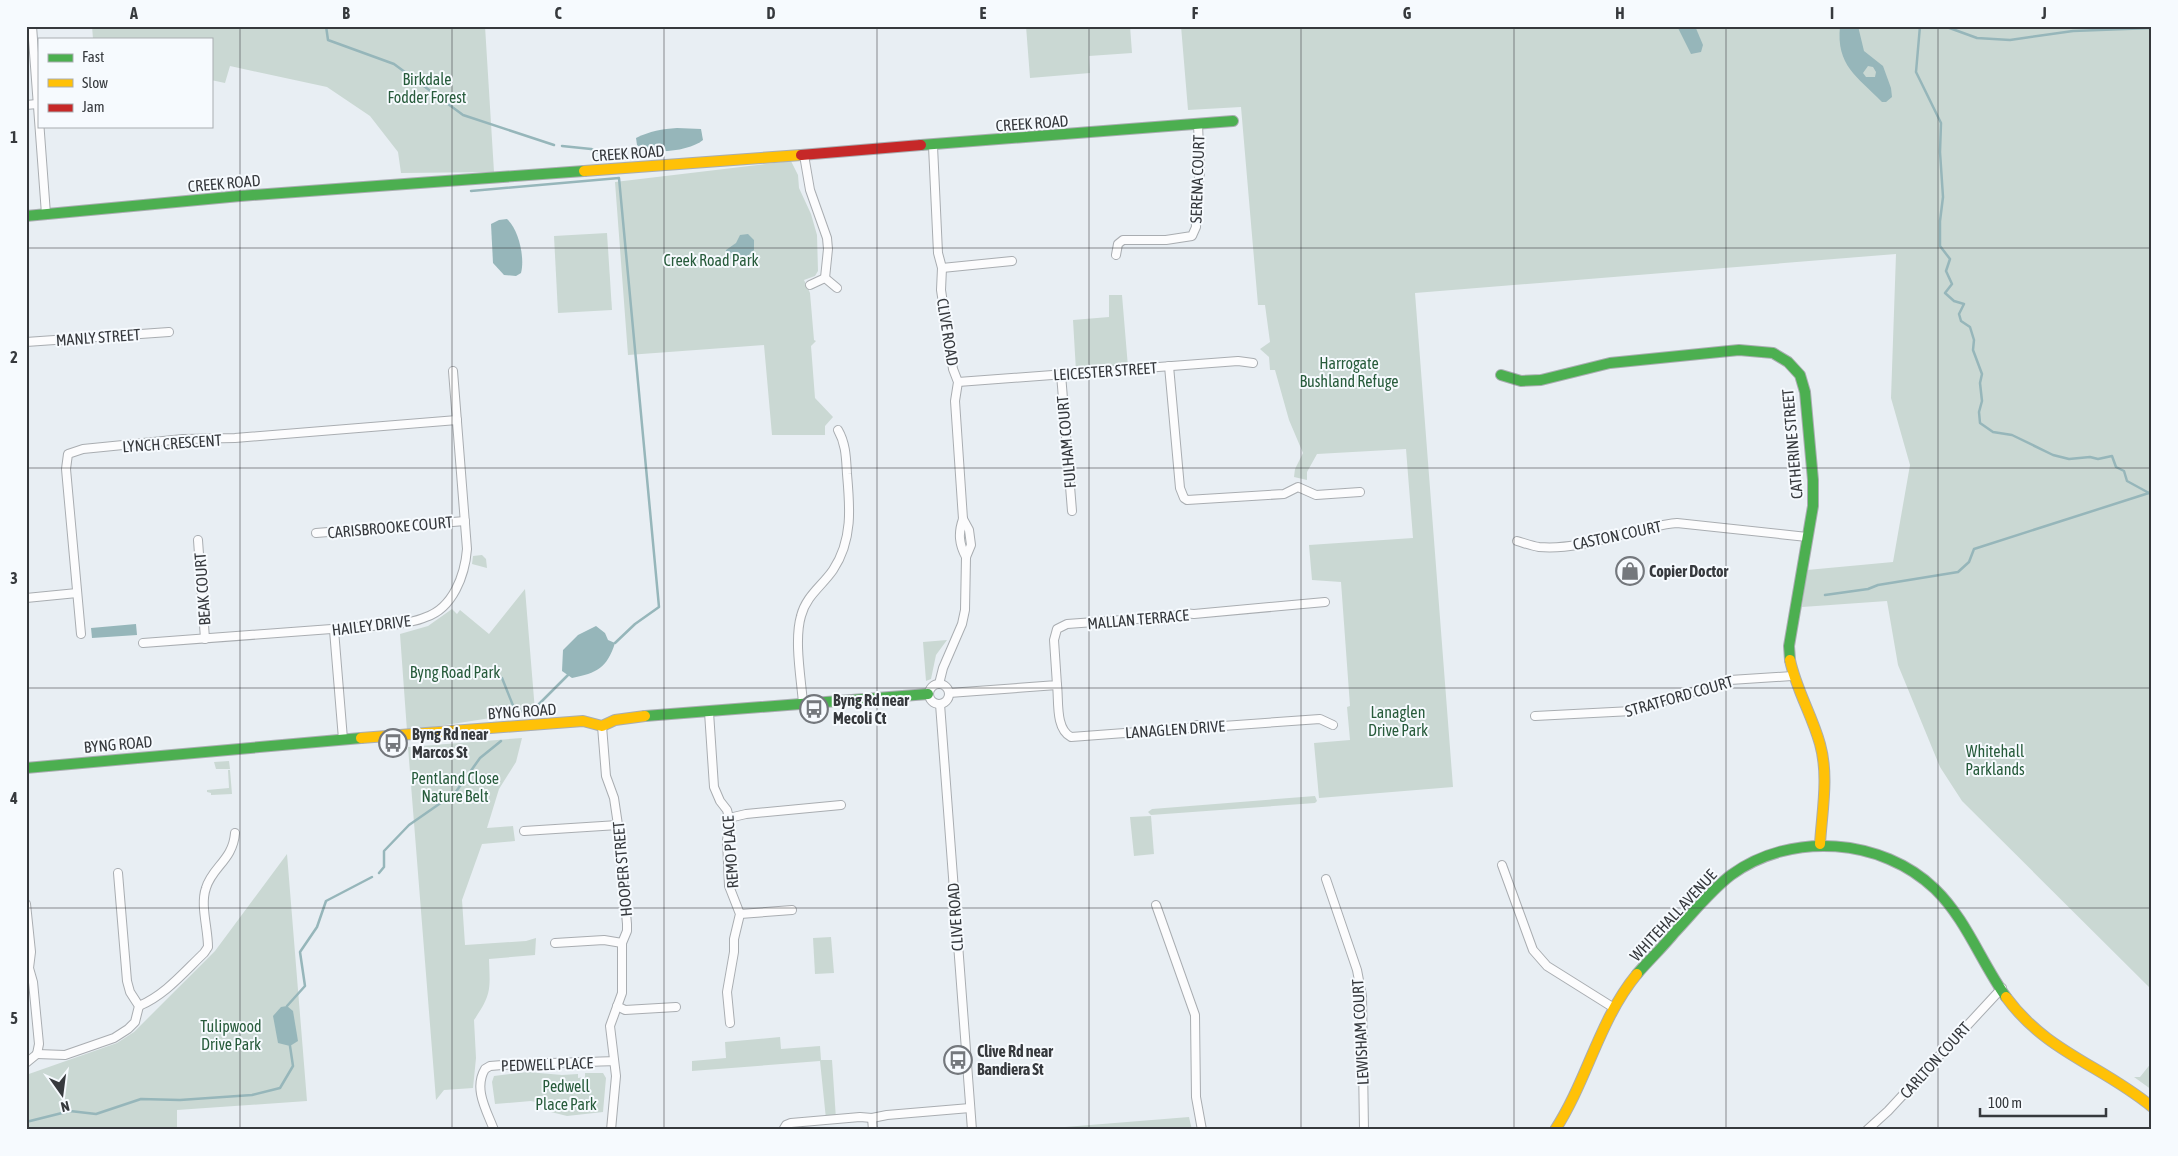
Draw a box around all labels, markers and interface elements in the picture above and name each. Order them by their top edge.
text: A [129,4,138,22]
text: B [342,4,350,22]
text: C [554,4,562,22]
text: D [767,4,776,22]
text: E [980,4,987,22]
text: F [1192,4,1199,22]
text: G [1403,4,1412,22]
text: H [1615,4,1625,22]
text: I [1830,4,1834,22]
text: J [2040,4,2047,22]
legend [38,38,212,128]
text: Fast [82,48,104,65]
park label: Birkdale Fodder Forest [388,70,467,106]
text: Slow [82,74,108,91]
text: Jam [82,98,105,115]
street label: CREEK ROAD [995,111,1069,135]
text: 1 [10,128,18,146]
street label: SERENA COURT [1186,134,1208,224]
street label: CREEK ROAD [591,141,665,165]
street label: CREEK ROAD [187,171,261,195]
park label: Creek Road Park [663,251,759,269]
street label: CLIVE ROAD [934,297,962,367]
street label: MANLY STREET [55,325,141,349]
text: 2 [10,348,18,366]
park label: Harrogate Bushland Refuge [1299,354,1399,391]
street label: LEICESTER STREET [1052,358,1158,384]
street label: CATHERINE STREET [1778,388,1806,500]
street label: FULHAM COURT [1053,395,1079,489]
street label: LYNCH CRESCENT [122,431,222,455]
street label: CARISBROOKE COURT [327,513,453,541]
street label: CASTON COURT [1571,517,1663,553]
street label: BEAK COURT [190,552,214,626]
shop icon: Copier Doctor [1615,556,1645,586]
place label: Copier Doctor [1649,562,1729,580]
text: 3 [10,569,18,587]
street label: MALLAN TERRACE [1086,606,1190,632]
street label: HAILEY DRIVE [331,611,412,639]
park label: Byng Road Park [410,663,500,682]
street label: STRATFORD COURT [1623,672,1735,720]
place label: Byng Rd near Mecoli Ct [833,691,909,727]
bus stop icon: Byng Rd near Mecoli Ct [799,694,829,724]
street label: BYNG ROAD [487,700,557,722]
park label: Lanaglen Drive Park [1368,703,1428,739]
street label: LANAGLEN DRIVE [1124,717,1226,741]
place label: Byng Rd near Marcos St [412,725,488,761]
bus stop icon: Byng Rd near Marcos St [378,728,408,758]
street label: BYNG ROAD [83,732,153,756]
park label: Whitehall Parklands [1965,742,2025,778]
park label: Pentland Close Nature Belt [411,769,499,805]
text: 4 [9,789,18,807]
street label: REMO PLACE [718,815,742,889]
street label: HOOPER STREET [609,821,635,917]
street label: WHITEHALL AVENUE [1626,865,1720,964]
street label: CLIVE ROAD [944,882,966,952]
street label: LEWISHAM COURT [1348,979,1372,1085]
text: 5 [10,1009,18,1027]
park label: Tulipwood Drive Park [200,1017,262,1053]
street label: CARLTON COURT [1896,1018,1974,1102]
place label: Clive Rd near Bandiera St [977,1042,1053,1078]
bus stop icon: Clive Rd near Bandiera St [943,1045,973,1075]
street label: PEDWELL PLACE [501,1053,594,1075]
north arrow [38,1068,88,1118]
park label: Pedwell Place Park [535,1077,597,1113]
scale bar [1980,1086,2107,1118]
text: 100 m [1988,1094,2022,1111]
text: N [59,1098,71,1115]

